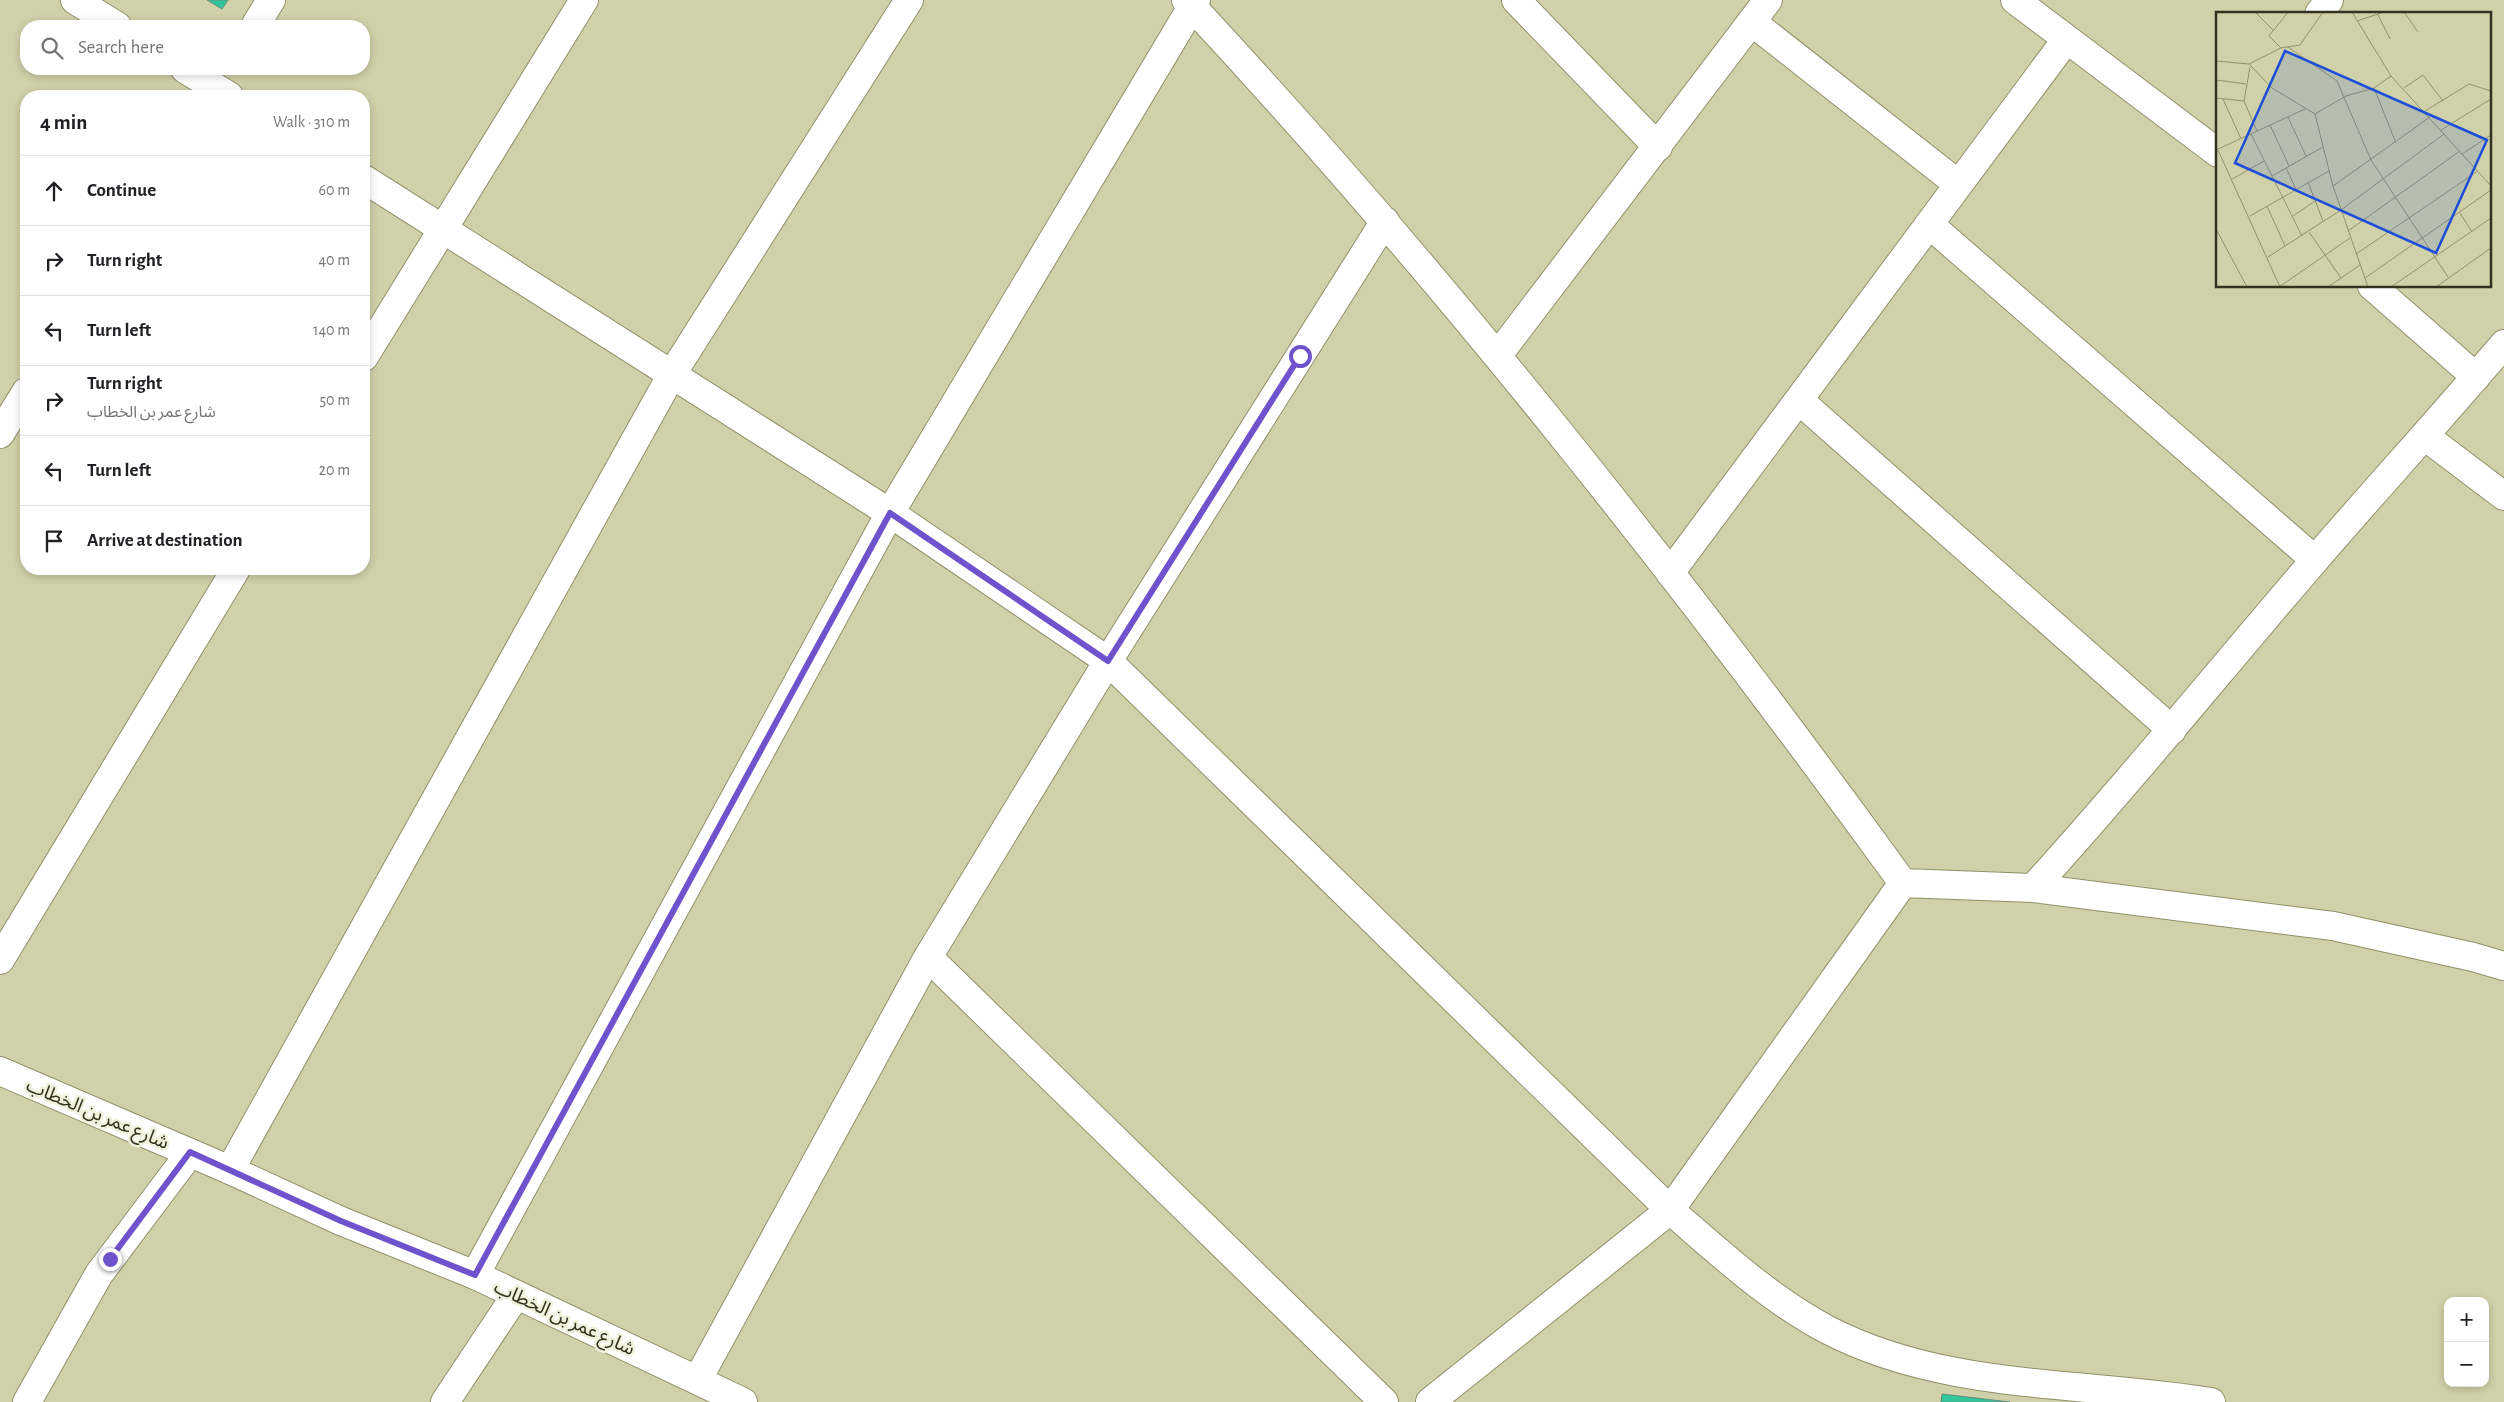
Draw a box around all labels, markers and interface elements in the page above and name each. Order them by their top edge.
inset map [2216,12,2492,288]
search box [20,20,370,75]
icon: search [38,34,66,62]
text: Search here [78,38,164,57]
text: 4 min [40,112,87,133]
text: Walk · 310 m [273,114,350,130]
icon: ahead [40,177,68,205]
text: Continue [87,181,156,200]
text: 60 m [319,182,350,198]
icon: right [40,247,68,275]
text: Turn right [87,251,162,270]
text: 40 m [318,252,350,268]
icon: left [40,317,68,345]
text: Turn left [87,321,151,340]
text: 140 m [313,322,350,338]
route start [1289,345,1312,368]
text: Turn right [87,374,162,393]
icon: right [40,387,68,415]
text: 50 m [319,392,350,408]
text: شارع عمر بن الخطاب [87,404,216,420]
icon: left [40,457,68,485]
text: Turn left [87,461,151,480]
text: 20 m [319,462,350,478]
icon: arrive [40,527,68,555]
text: Arrive at destination [87,531,243,550]
street label: شارع عمر بن الخطاب [22,1076,172,1156]
route end [99,1248,122,1271]
street label: شارع عمر بن الخطاب [490,1277,638,1362]
map controls [2444,1297,2489,1387]
button: + [2444,1297,2489,1342]
button: − [2444,1342,2489,1387]

